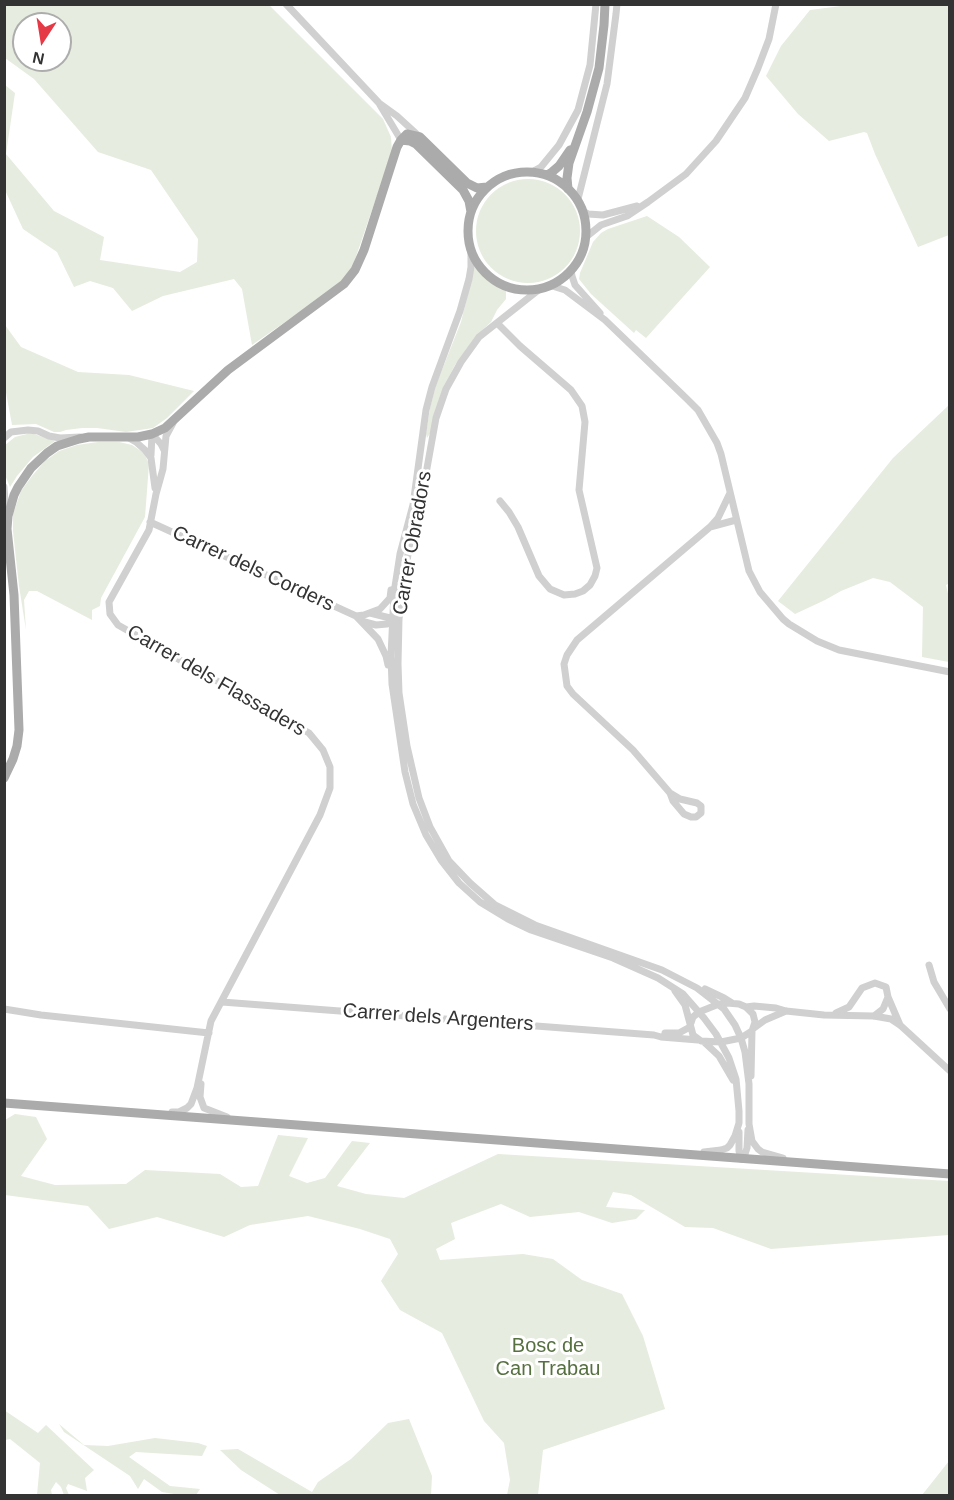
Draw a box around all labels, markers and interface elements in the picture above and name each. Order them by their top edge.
north arrow [12,12,72,72]
text: N [31,49,46,68]
street label: Carrer Obradors [389,469,437,617]
street label: Carrer dels Corders [168,521,338,617]
street label: Carrer dels Flassaders [122,620,310,742]
street label: Carrer dels Argenters [342,999,534,1037]
park label: Bosc de Can Trabau [496,1334,600,1381]

